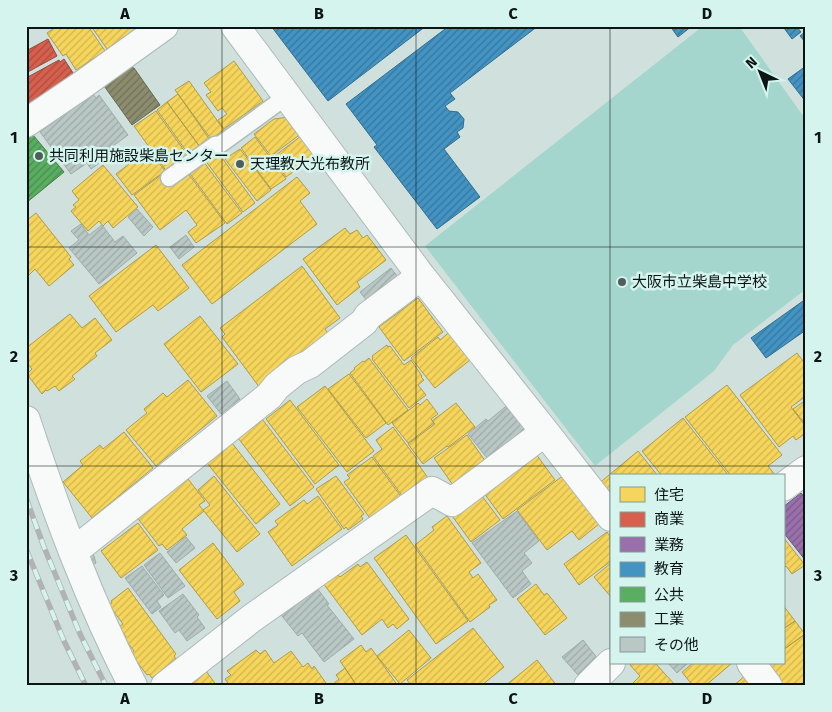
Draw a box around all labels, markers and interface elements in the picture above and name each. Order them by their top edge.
text: A [119,4,130,23]
text: B [314,4,324,23]
text: C [508,4,518,23]
text: D [702,4,712,23]
north arrow [734,48,784,98]
text: N [742,53,761,72]
text: 1 [10,128,18,147]
text: 1 [814,128,822,147]
place label: 共同利用施設柴島センター [49,147,229,165]
marker: 共同利用施設柴島センター [33,150,45,162]
place label: 天理教大光布教所 [250,155,370,173]
marker: 天理教大光布教所 [234,158,246,170]
place label: 大阪市立柴島中学校 [632,273,767,291]
marker: 大阪市立柴島中学校 [616,276,628,288]
text: 2 [10,347,18,366]
text: 2 [814,347,822,366]
legend [610,474,784,664]
text: 住宅 [654,486,684,504]
text: 商業 [654,510,684,528]
text: 業務 [654,536,684,554]
text: 教育 [654,560,684,578]
text: 3 [9,566,18,585]
text: 3 [813,566,822,585]
text: 公共 [654,586,684,604]
text: 工業 [654,610,684,628]
text: その他 [654,636,699,654]
text: A [119,689,130,708]
text: B [314,689,324,708]
text: C [508,689,518,708]
text: D [702,689,712,708]

